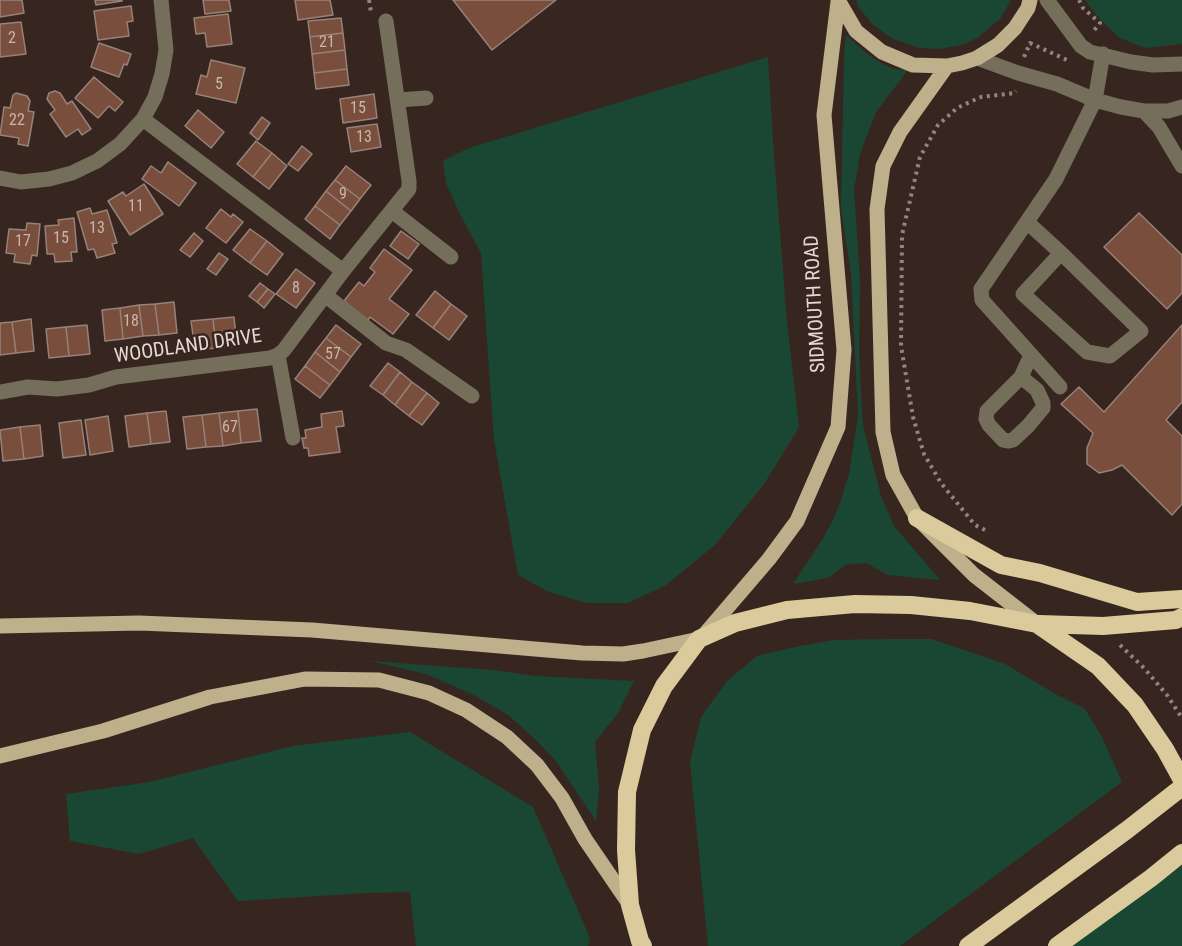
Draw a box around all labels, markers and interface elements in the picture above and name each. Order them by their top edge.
house number: 2 [8,29,16,49]
house number: 21 [319,33,335,53]
house number: 5 [215,75,223,95]
house number: 15 [350,99,366,119]
house number: 22 [9,111,25,131]
house number: 13 [356,128,372,148]
house number: 9 [339,185,347,205]
house number: 11 [128,197,144,217]
house number: 13 [89,219,105,239]
house number: 15 [53,229,69,249]
house number: 17 [15,232,31,252]
street label: SIDMOUTH ROAD [800,235,832,373]
house number: 8 [292,279,300,299]
house number: 18 [123,312,139,332]
street label: WOODLAND DRIVE [113,325,263,369]
house number: 57 [325,345,341,365]
house number: 67 [222,418,238,438]

